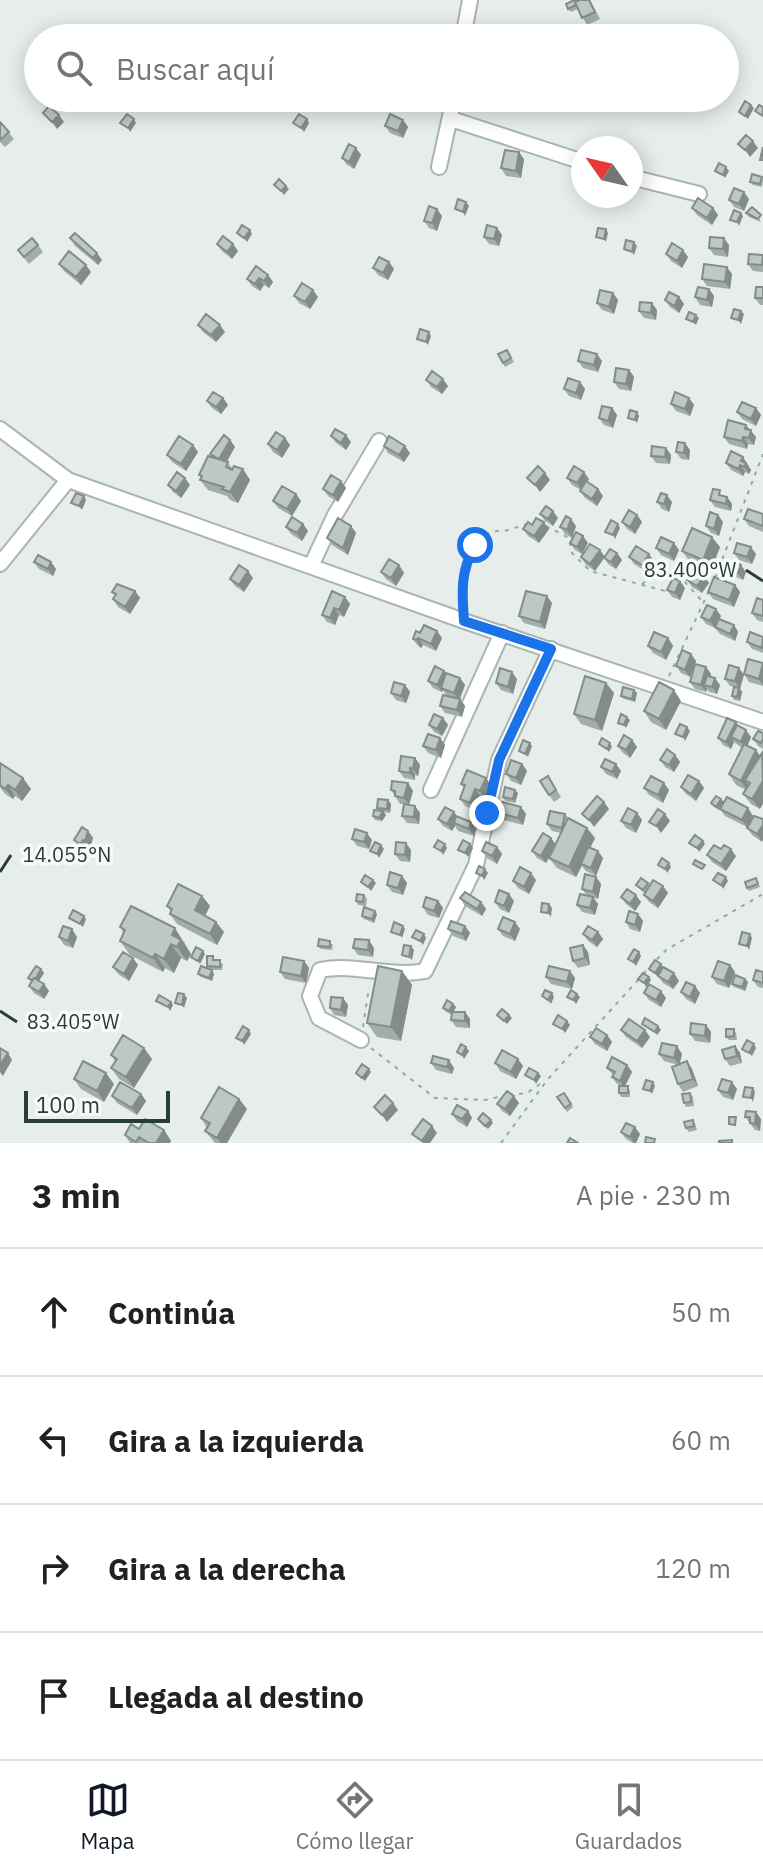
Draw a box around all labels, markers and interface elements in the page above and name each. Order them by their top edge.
search box [24,24,739,112]
icon: search [52,46,96,90]
text: Buscar aquí [116,49,274,88]
north arrow [571,136,643,208]
route start [457,527,493,563]
text: 83.400°W [644,556,736,583]
route end [469,795,505,831]
text: 14.055°N [23,841,111,868]
text: 83.405°W [27,1008,119,1035]
scale bar [24,1087,170,1123]
text: 100 m [36,1090,100,1119]
text: 3 min [32,1173,121,1217]
text: A pie · 230 m [576,1178,731,1212]
icon: ahead [32,1290,76,1334]
text: Continúa [108,1293,235,1332]
text: 50 m [671,1295,731,1329]
icon: left [32,1418,76,1462]
text: Gira a la izquierda [108,1421,364,1460]
text: 60 m [671,1423,731,1457]
icon: right [32,1546,76,1590]
text: Gira a la derecha [108,1549,346,1588]
text: 120 m [655,1551,731,1585]
icon: arrive [32,1674,76,1718]
text: Llegada al destino [108,1677,364,1716]
tab: Mapa [81,1778,135,1855]
tab: Cómo llegar [296,1778,414,1855]
tab: Guardados [575,1778,682,1855]

